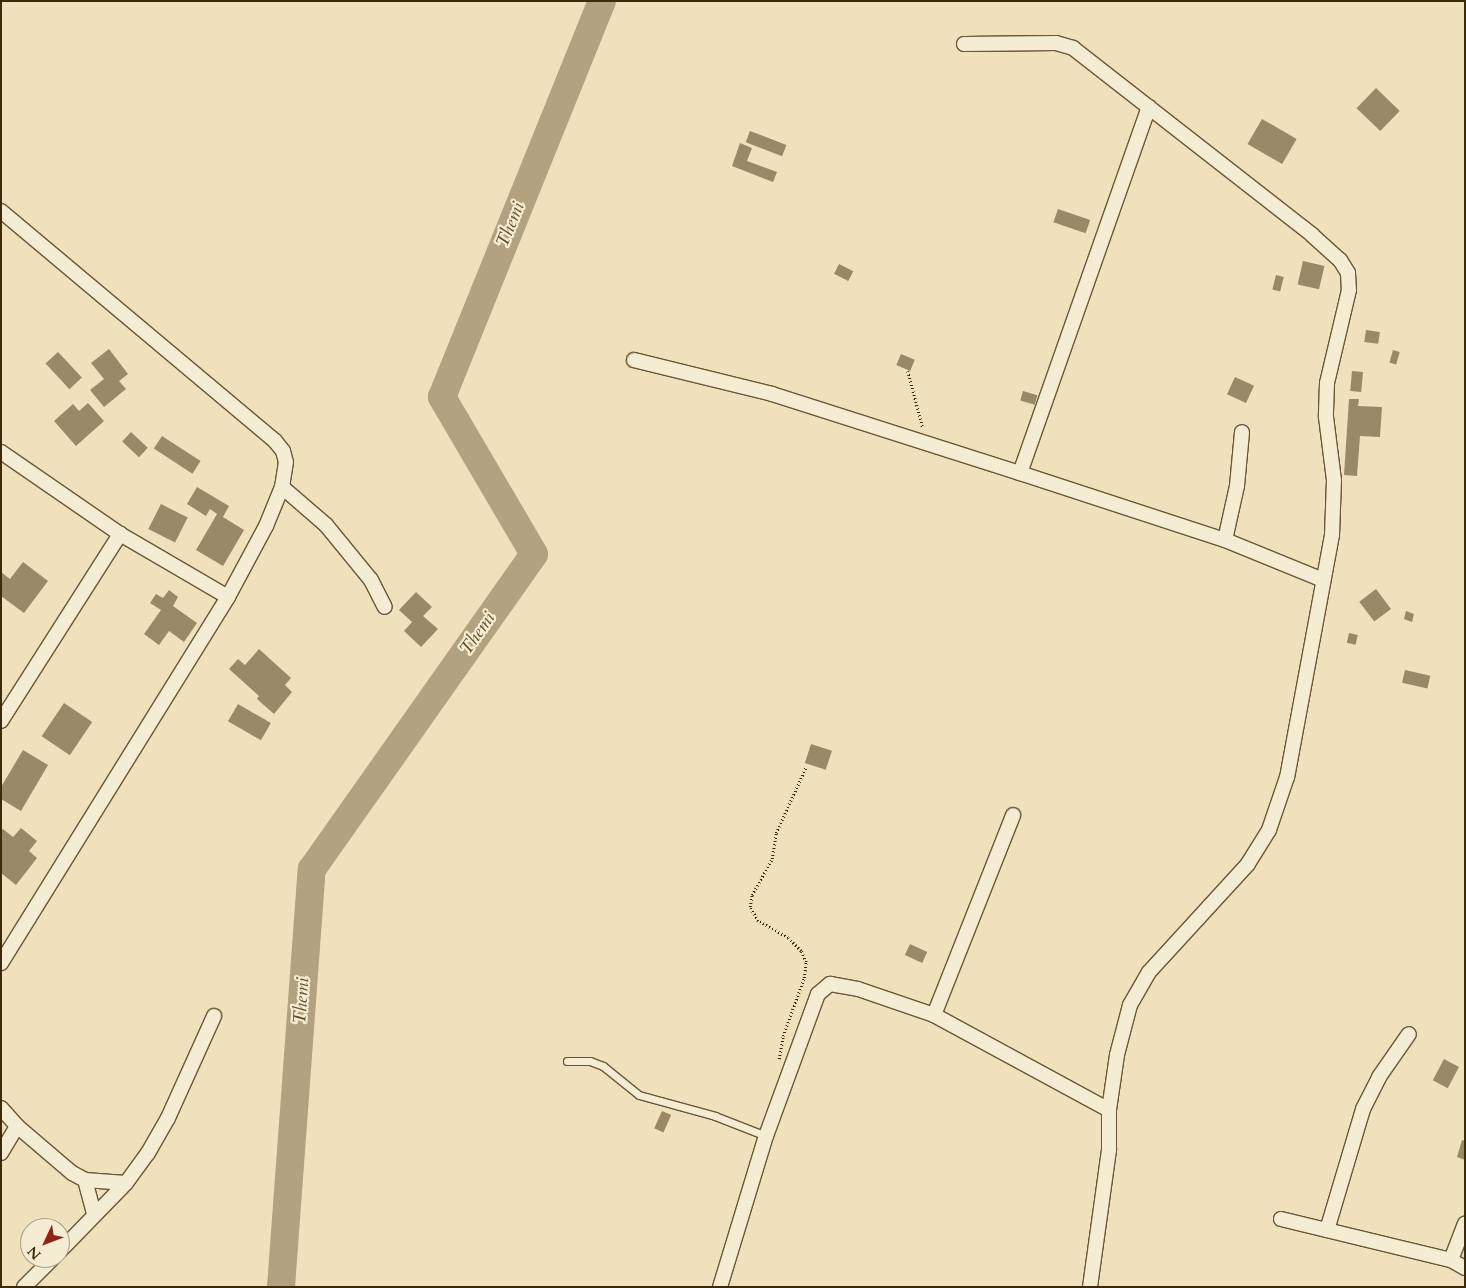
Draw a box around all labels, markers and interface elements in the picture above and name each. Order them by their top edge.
water label: Themi [492,199,530,251]
water label: Themi [456,609,500,659]
water label: Themi [290,977,314,1025]
north arrow [20,1218,70,1268]
text: N [23,1242,45,1264]

